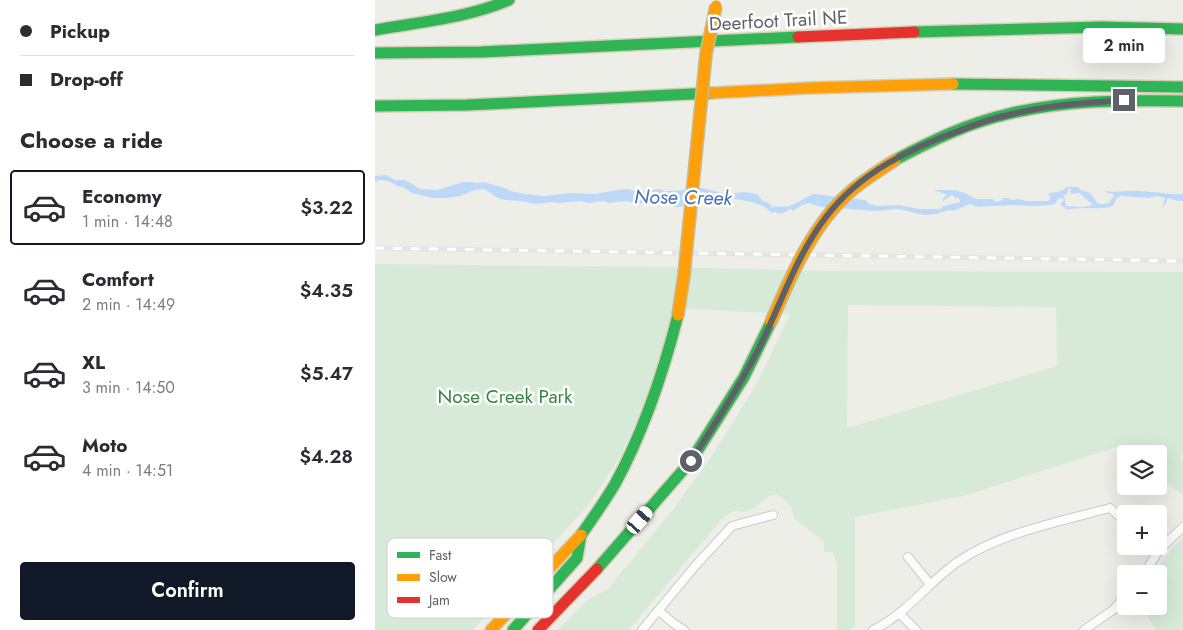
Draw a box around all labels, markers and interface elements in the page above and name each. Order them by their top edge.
street label: Deerfoot Trail NE [708,3,848,38]
text: Pickup [50,18,110,45]
callout: 2 min [1083,28,1165,62]
text: 2 min [1103,34,1145,57]
text: Drop-off [50,66,123,93]
route end [1113,89,1135,111]
text: Choose a ride [20,124,163,156]
water label: Nose Creek [634,182,734,213]
text: Economy [82,183,162,210]
icon: car [22,185,67,230]
text: $3.22 [300,194,353,221]
text: 1 min · 14:48 [82,210,173,233]
text: Comfort [82,266,154,293]
icon: car [22,268,67,313]
text: $4.35 [300,277,353,304]
text: 2 min · 14:49 [82,293,175,316]
text: XL [82,349,105,376]
icon: car [22,351,67,396]
text: $5.47 [300,360,353,387]
text: 3 min · 14:50 [82,376,175,399]
park label: Nose Creek Park [438,383,573,410]
text: Moto [82,432,127,459]
icon: car [22,434,67,479]
text: $4.28 [299,443,353,470]
map controls [1117,445,1167,615]
button: layers [1117,445,1167,495]
route start [680,450,702,472]
text: 4 min · 14:51 [82,459,173,482]
car [624,504,655,536]
button: + [1117,505,1167,555]
legend [387,538,553,618]
text: Fast [429,545,452,565]
button: Confirm [20,562,355,620]
button: − [1117,565,1167,615]
text: Slow [429,567,457,587]
text: Jam [427,590,450,610]

